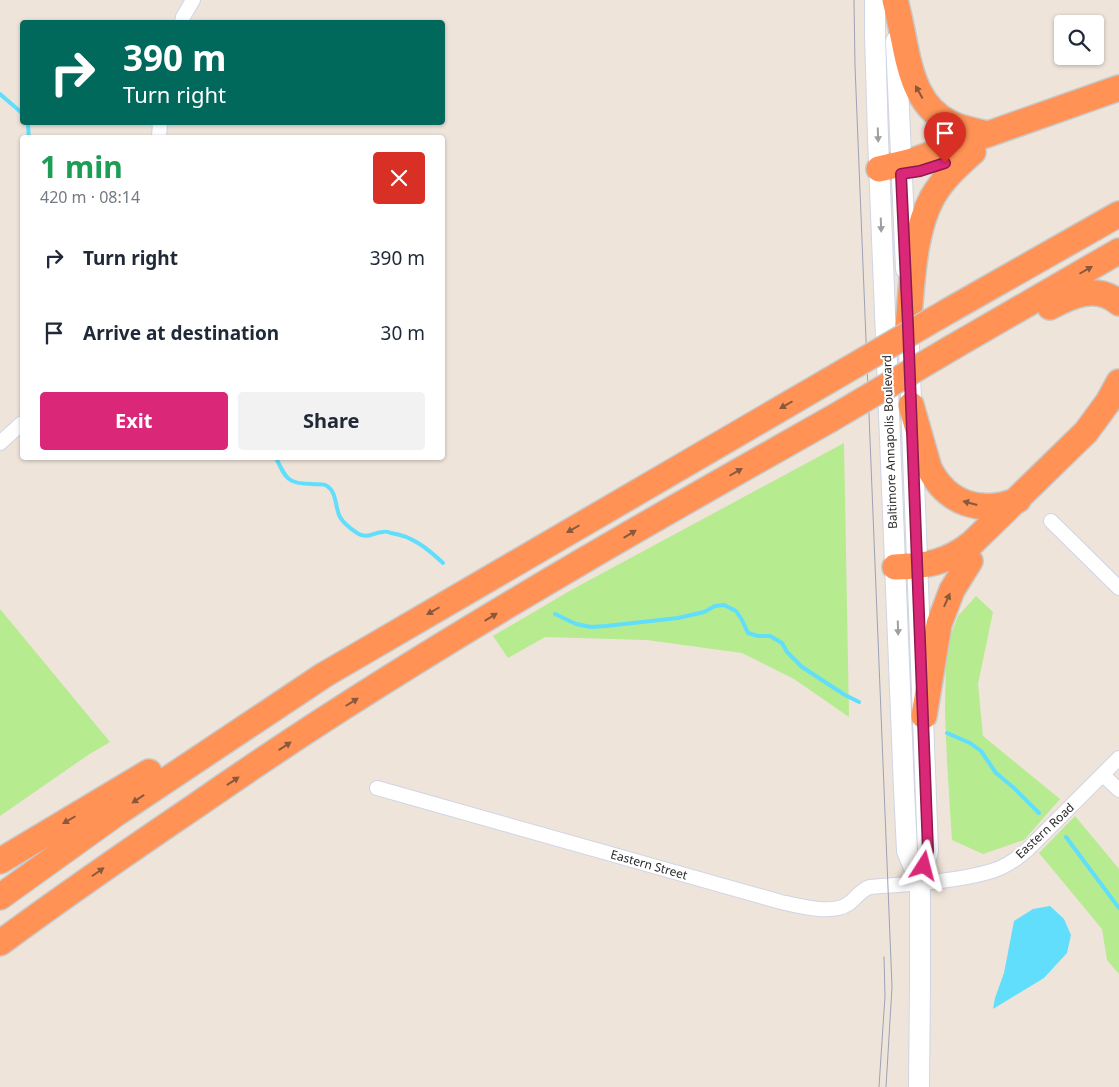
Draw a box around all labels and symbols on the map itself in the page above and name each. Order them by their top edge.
one-way arrow [915,85,923,100]
pin [924,112,966,163]
one-way arrow [874,128,882,144]
one-way arrow [878,217,886,233]
one-way arrow [1079,266,1092,275]
street label: Baltimore Annapolis Boulevard [878,355,901,529]
one-way arrow [778,401,793,409]
one-way arrow [729,468,742,477]
one-way arrow [963,499,978,507]
one-way arrow [566,525,579,534]
one-way arrow [624,529,637,538]
one-way arrow [944,593,952,607]
one-way arrow [426,607,439,616]
one-way arrow [484,612,497,621]
one-way arrow [894,621,902,637]
one-way arrow [345,697,359,706]
one-way arrow [279,741,292,750]
one-way arrow [226,776,239,785]
one-way arrow [131,794,144,804]
street label: Eastern Road [1012,799,1078,862]
one-way arrow [62,816,75,825]
position arrow [897,839,949,891]
street label: Eastern Street [609,845,690,884]
one-way arrow [91,867,105,877]

